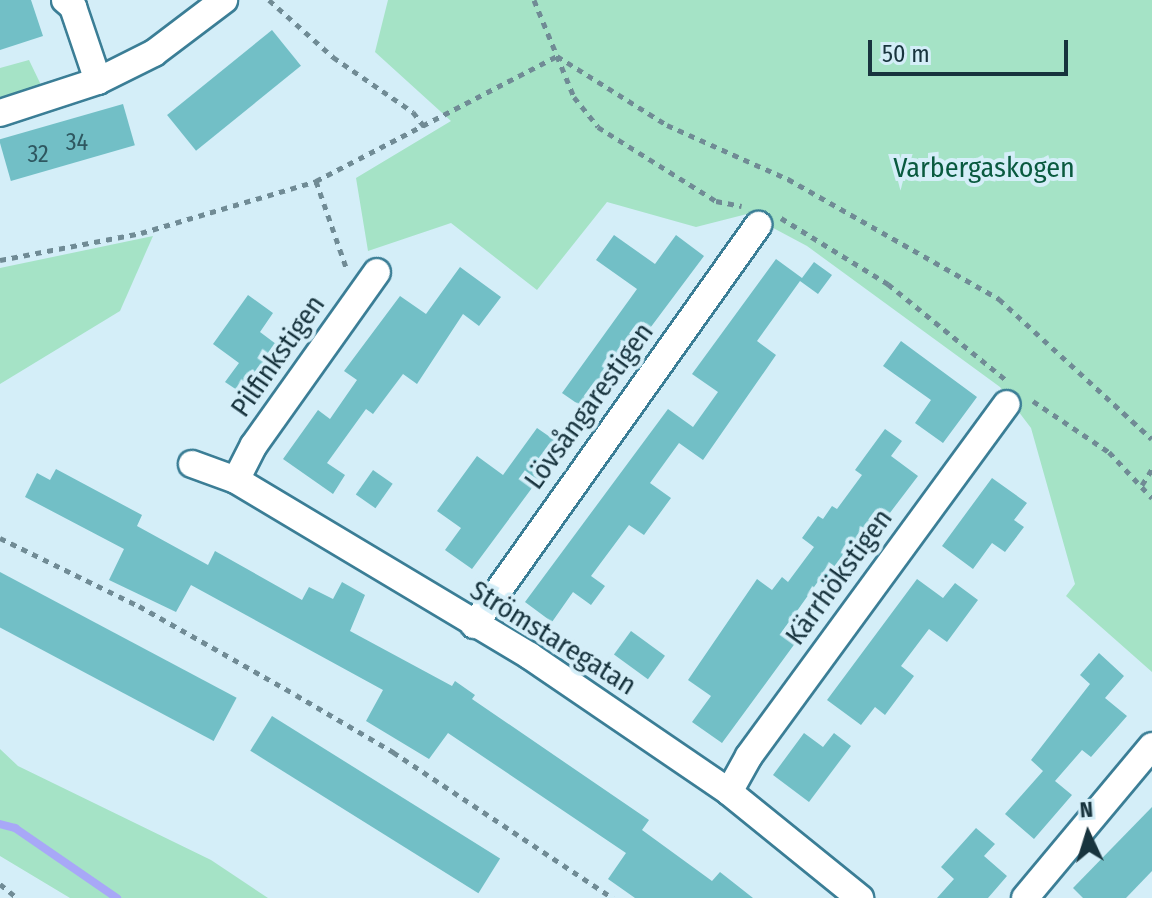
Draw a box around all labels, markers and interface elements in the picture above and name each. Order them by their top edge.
scale bar [872,24,1072,74]
text: 50 m [882,40,930,68]
house number: 34 [66,129,88,157]
house number: 32 [27,141,49,169]
park label: Varbergaskogen [893,151,1075,185]
street label: Pilfinkstigen [224,289,332,423]
street label: Lövsångarestigen [517,316,661,496]
street label: Kärrhökstigen [778,503,900,651]
street label: Strömstaregatan [464,574,642,702]
north arrow [1048,794,1128,874]
text: N [1079,796,1094,823]

